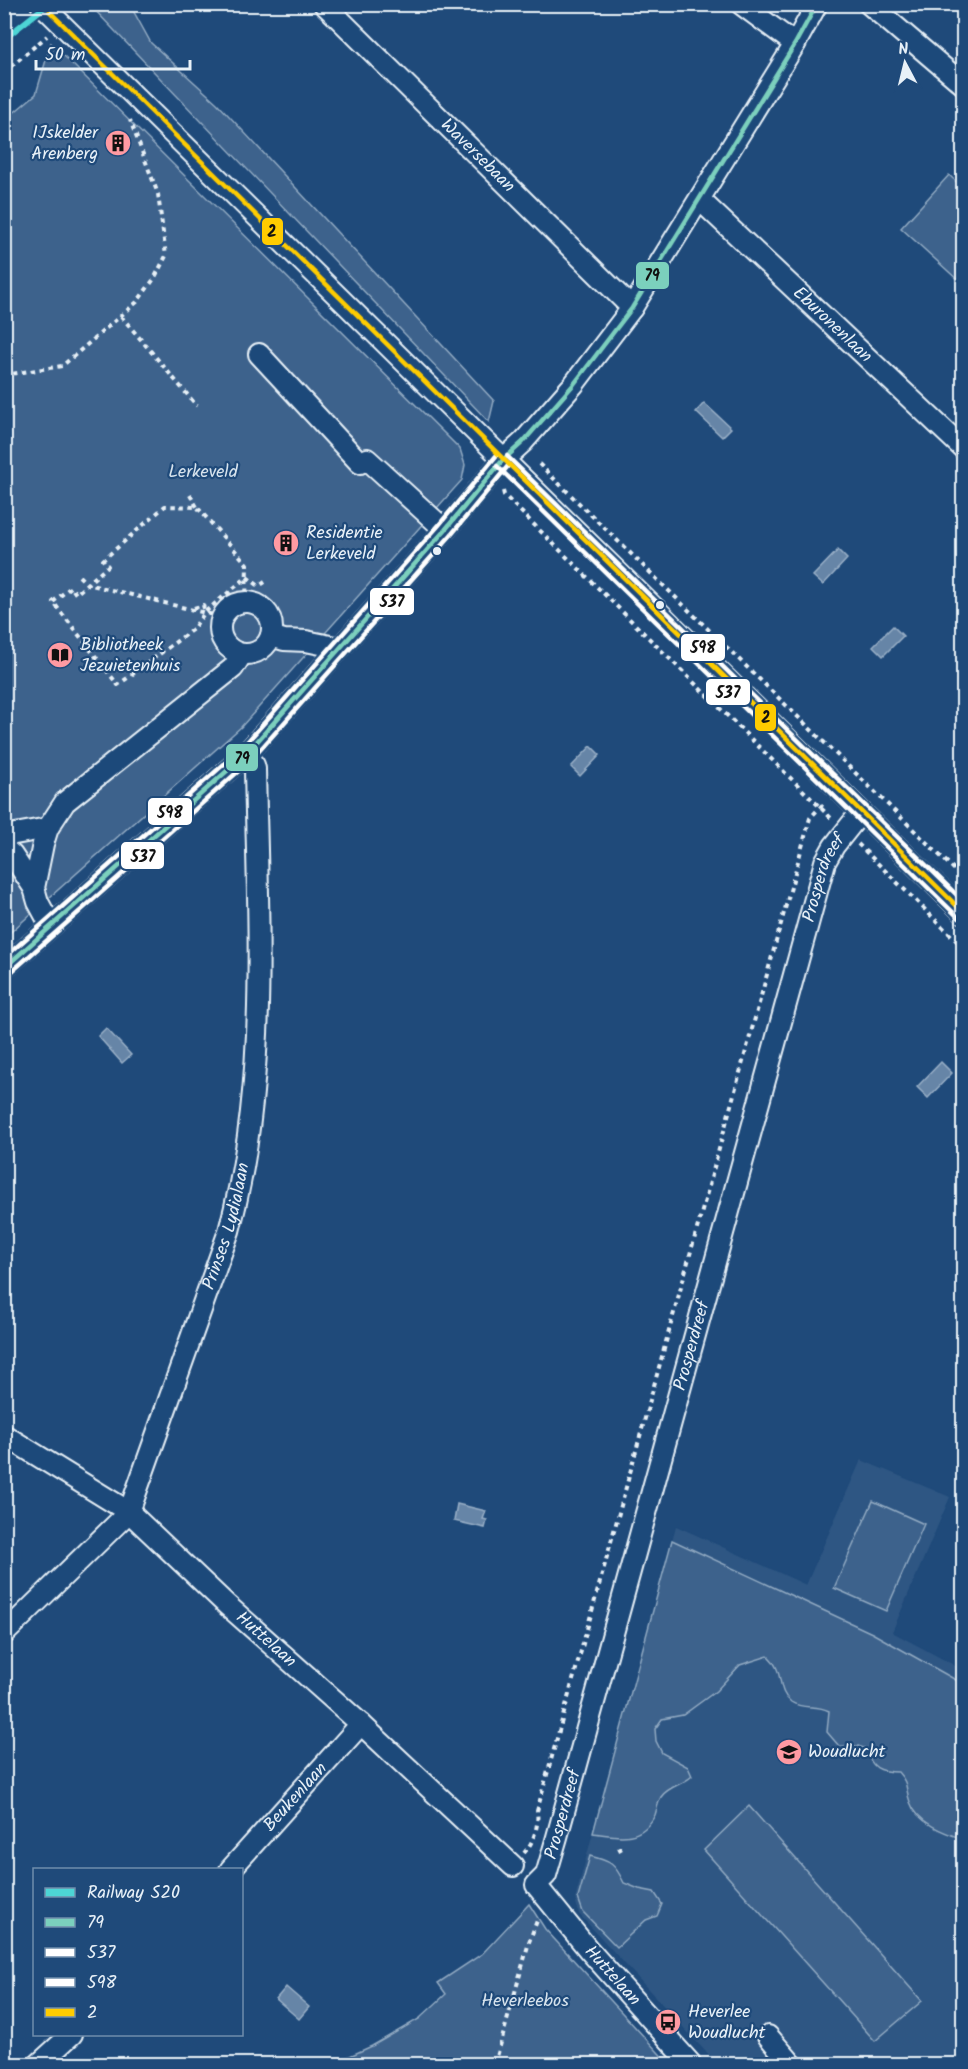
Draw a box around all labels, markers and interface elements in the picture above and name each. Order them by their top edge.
scale bar [36,33,190,71]
north arrow [875,33,935,93]
text: N [897,37,910,63]
text: 50 m [45,41,85,70]
street label: Waversebaan [433,112,522,200]
place label: IJskelder Arenberg [31,119,99,169]
building icon: IJskelder Arenberg [103,128,133,158]
line badge: 2 [261,217,284,246]
text: 2 [267,220,277,245]
line badge: 79 [635,261,670,290]
text: 79 [644,264,660,289]
street label: Eburonenlaan [786,280,879,370]
park label: Lerkeveld [168,458,239,487]
place label: Residentie Lerkeveld [306,519,383,569]
building icon: Residentie Lerkeveld [271,528,301,558]
unlabelled marker [431,545,443,557]
line badge: 537 [369,587,415,616]
text: 537 [379,590,405,615]
unlabelled marker [654,599,666,611]
place label: Bibliotheek Jezuietenhuis [80,631,181,681]
line badge: 598 [680,633,726,662]
text: 598 [689,636,716,661]
library icon: Bibliotheek Jezuietenhuis [45,640,75,670]
line badge: 537 [705,678,751,706]
text: 537 [715,681,741,706]
line badge: 2 [754,703,777,732]
text: 2 [761,706,771,731]
line badge: 79 [225,743,259,772]
text: 79 [234,747,250,772]
line badge: 598 [147,797,193,826]
text: 598 [156,801,183,826]
street label: Prosperdreef [795,826,854,925]
line badge: 537 [120,841,165,870]
text: 537 [130,845,156,870]
street label: Prinses Lydialaan [195,1160,258,1294]
street label: Prosperdreef [666,1295,719,1394]
street label: Huttelaan [229,1604,303,1675]
school or university icon: Woudlucht [774,1737,804,1767]
place label: Woudlucht [808,1738,887,1767]
street label: Beukenlaan [256,1756,335,1839]
street label: Prosperdreef [537,1764,590,1863]
legend [33,1868,243,2036]
text: Railway S20 [87,1879,180,1908]
text: 79 [87,1909,104,1938]
text: 537 [87,1939,116,1968]
street label: Huttelaan [577,1939,647,2013]
text: 598 [87,1969,116,1998]
park label: Heverleebos [481,1987,569,2016]
place label: Heverlee Woudlucht [688,1998,767,2048]
text: 2 [87,1999,97,2028]
bus stop icon: Heverlee Woudlucht [653,2007,683,2037]

